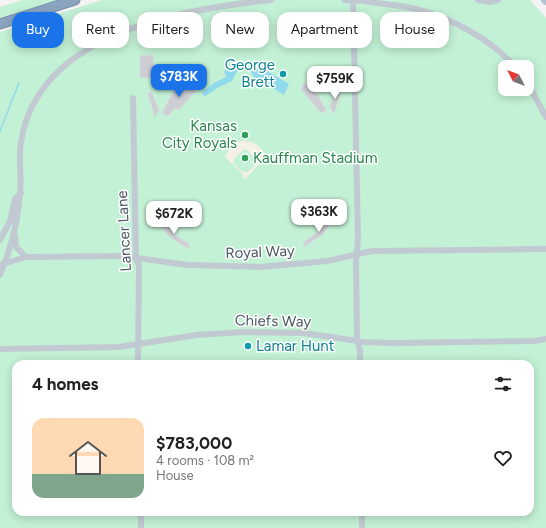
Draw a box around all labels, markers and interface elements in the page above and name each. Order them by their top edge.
chip: Buy [12,12,64,48]
chip: Rent [72,12,129,48]
chip: Filters [137,12,203,48]
chip: New [211,12,269,48]
chip: Apartment [277,12,372,48]
chip: House [380,12,449,48]
place label: George Brett [225,56,275,91]
north arrow [498,60,534,96]
map controls [498,60,534,96]
pin: $783K [151,64,207,98]
pin: $759K [307,66,363,100]
text: $783K [160,69,198,84]
marker: George Brett [278,69,288,79]
text: $759K [316,71,354,86]
place label: Kansas City Royals [162,117,237,152]
marker: Kansas City Royals [240,130,250,140]
place label: Kauffman Stadium [253,149,378,167]
marker: Kauffman Stadium [240,153,250,163]
street label: Lancer Lane [113,190,135,272]
pin: $363K [291,199,347,233]
pin: $672K [146,201,202,235]
text: $363K [300,204,338,219]
text: $672K [155,206,193,221]
street label: Royal Way [225,242,295,262]
street label: Chiefs Way [235,311,311,331]
place label: Lamar Hunt [256,337,335,355]
marker: Lamar Hunt [243,341,253,351]
icon: filters [492,373,514,395]
text: 4 homes [32,374,99,394]
text: $783,000 [156,433,232,453]
icon: home [64,434,112,482]
icon: heart [492,447,514,469]
text: 4 rooms · 108 m² [156,453,254,468]
text: House [156,468,194,483]

